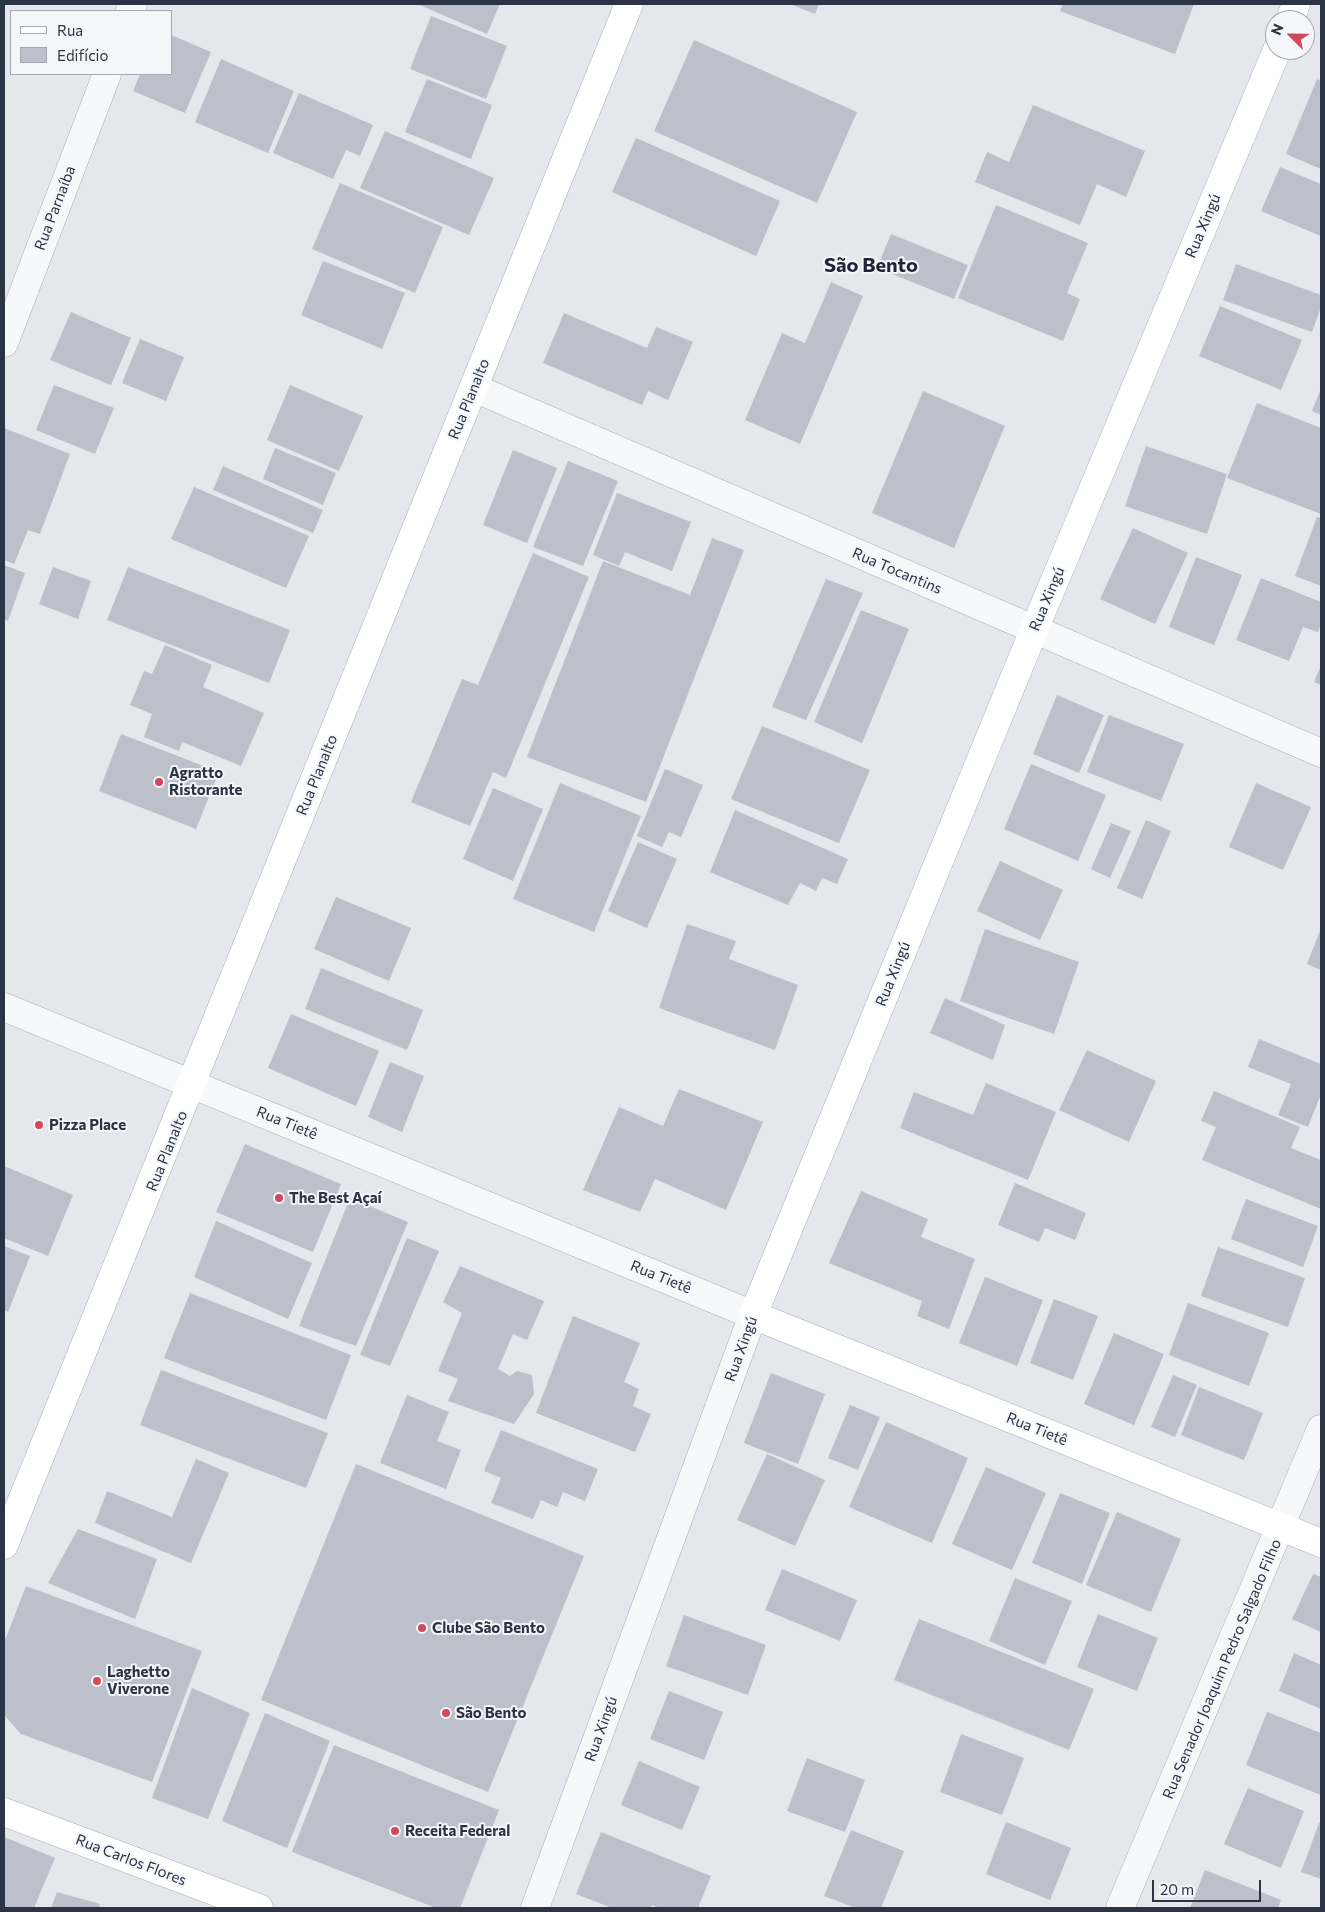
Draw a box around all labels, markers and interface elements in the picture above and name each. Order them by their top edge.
legend [10,10,172,75]
north arrow [1265,10,1315,60]
text: Rua [57,21,83,39]
text: N [1267,21,1287,37]
text: Edifício [57,46,108,64]
street label: Rua Parnaíba [31,163,79,253]
street label: Rua Xingú [1181,191,1225,261]
district label: São Bento [824,253,918,277]
street label: Rua Planalto [445,356,493,442]
street label: Rua Tocantins [849,544,945,598]
street label: Rua Xingú [1025,564,1069,634]
street label: Rua Planalto [293,732,341,818]
place label: Agratto Ristorante [169,764,242,799]
marker: Agratto Ristorante [153,776,165,788]
street label: Rua Xingú [872,939,914,1009]
street label: Rua Tietê [254,1103,320,1143]
street label: Rua Planalto [143,1108,191,1194]
place label: Pizza Place [49,1116,126,1134]
marker: Pizza Place [33,1119,45,1131]
place label: The Best Açaí [289,1189,382,1207]
marker: The Best Açaí [273,1192,285,1204]
street label: Rua Tietê [628,1257,694,1297]
street label: Rua Xingú [721,1314,761,1384]
street label: Rua Tietê [1004,1409,1070,1449]
street label: Rua Senador Joaquim Pedro Salgado Filho [1159,1536,1285,1802]
place label: Clube São Bento [432,1619,545,1637]
marker: Clube São Bento [416,1622,428,1634]
place label: Laghetto Viverone [107,1663,170,1698]
marker: Laghetto Viverone [91,1675,103,1687]
street label: Rua Xingú [581,1694,621,1764]
place label: São Bento [456,1704,526,1722]
marker: São Bento [440,1707,452,1719]
place label: Receita Federal [405,1822,510,1840]
marker: Receita Federal [389,1825,401,1837]
street label: Rua Carlos Flores [73,1831,189,1889]
scale bar [1155,1870,1264,1902]
text: 20 m [1160,1880,1194,1898]

